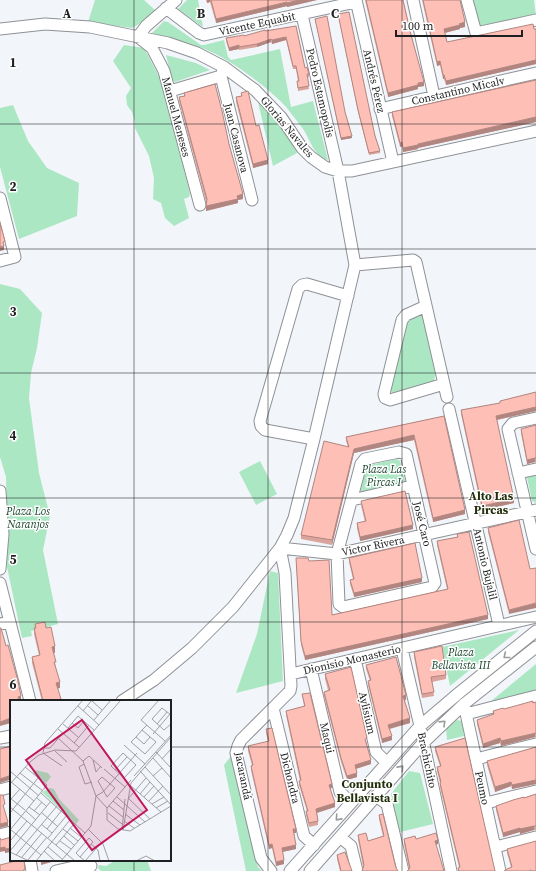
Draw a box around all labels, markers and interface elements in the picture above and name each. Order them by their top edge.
text: A [63,5,72,22]
text: B [197,5,206,22]
text: C [331,5,339,22]
street label: Vicente Equabit [217,9,297,39]
scale bar [396,12,522,38]
text: 100 m [402,18,434,34]
street label: Pedro Estamopolis [302,47,338,139]
street label: Andrés Pérez [359,48,389,114]
text: 1 [9,54,17,71]
street label: Constantino Micalv [410,73,506,109]
street label: Manuel Meneses [158,75,194,159]
street label: Glorias Navales [257,93,317,161]
street label: Juan Casanova [220,101,252,175]
text: 2 [9,178,17,195]
text: 3 [9,303,17,320]
text: 4 [9,427,17,444]
park label: Plaza Las Pircas I [361,462,406,490]
district label: Alto Las Pircas [469,488,514,518]
street label: José Caro [409,499,435,548]
park label: Plaza Los Naranjos [5,504,50,532]
street label: Antonio Bujalil [469,526,501,602]
street label: Victor Rivera [340,532,406,560]
text: 5 [9,551,17,568]
street label: Dionisio Monasterio [302,641,402,679]
park label: Plaza Bellavista III [431,645,492,673]
one-way arrow [503,651,510,658]
text: 6 [9,676,17,693]
street label: Aylisium [355,690,379,736]
inset map [10,700,171,861]
street label: Maqui [316,721,338,755]
one-way arrow [438,721,446,728]
street label: Brachichito [414,731,440,789]
street label: Jacarandá [231,750,255,802]
street label: Dichondra [276,751,304,805]
one-way arrow [396,766,403,773]
street label: Peumo [471,770,493,806]
district label: Conjunto Bellavista I [336,776,398,806]
one-way arrow [335,813,342,821]

